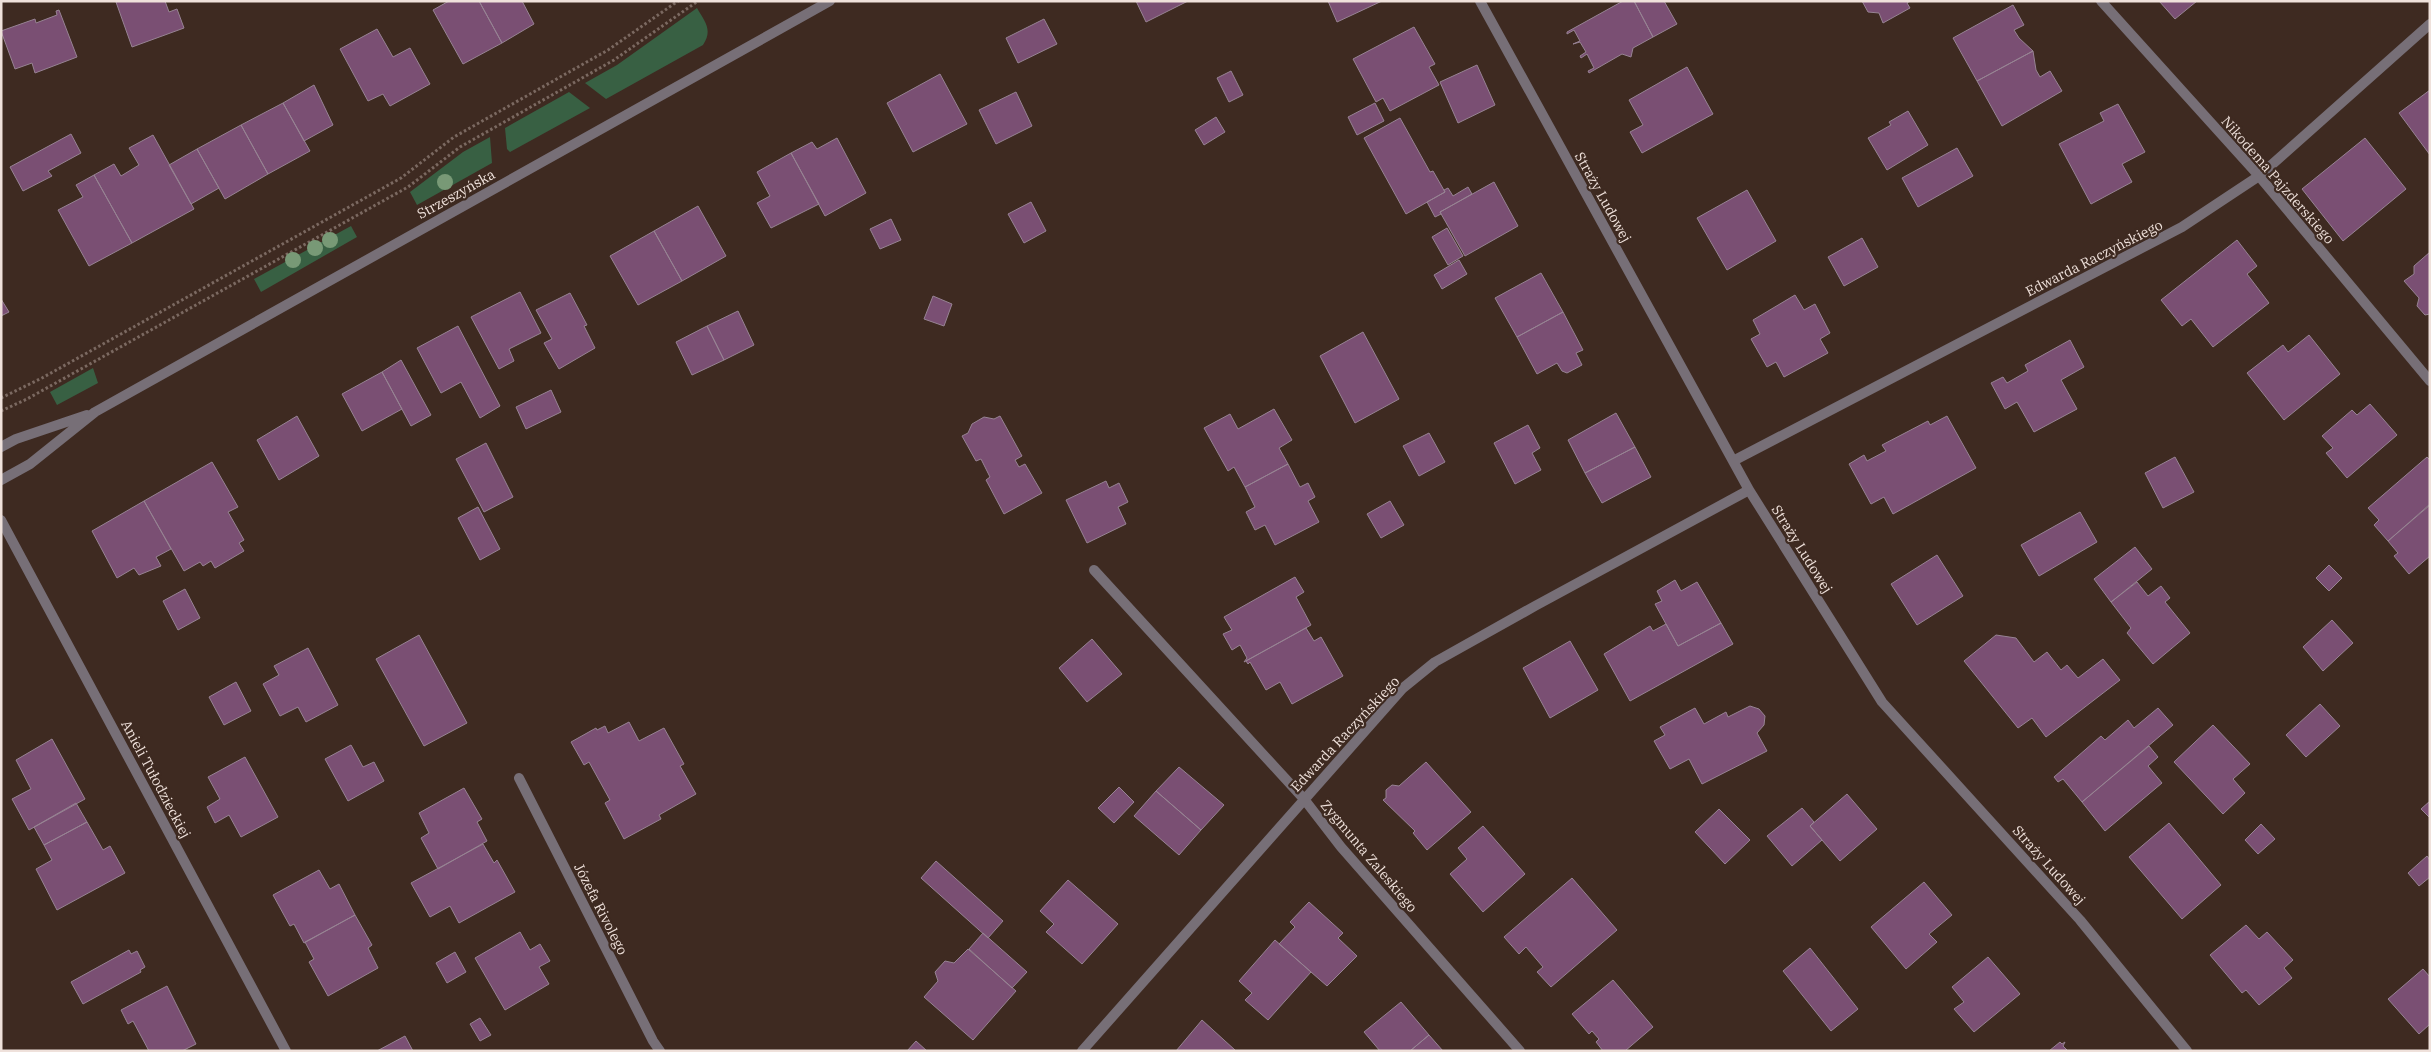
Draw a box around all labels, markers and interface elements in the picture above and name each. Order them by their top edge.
street label: Nikodema Pajzderskiego [2218,112,2338,248]
street label: Straży Ludowej [1571,149,1635,245]
street label: Strzeszyńska [414,165,499,223]
street label: Edwarda Raczyńskiego [2022,216,2166,300]
street label: Straży Ludowej [1768,502,1836,596]
street label: Edwarda Raczyńskiego [1287,672,1403,796]
street label: Anieli Tułodzieckiej [117,717,195,841]
street label: Zygmunta Zaleskiego [1317,796,1421,916]
street label: Straży Ludowej [2009,822,2089,908]
street label: Józefa Rivolego [570,860,632,958]

